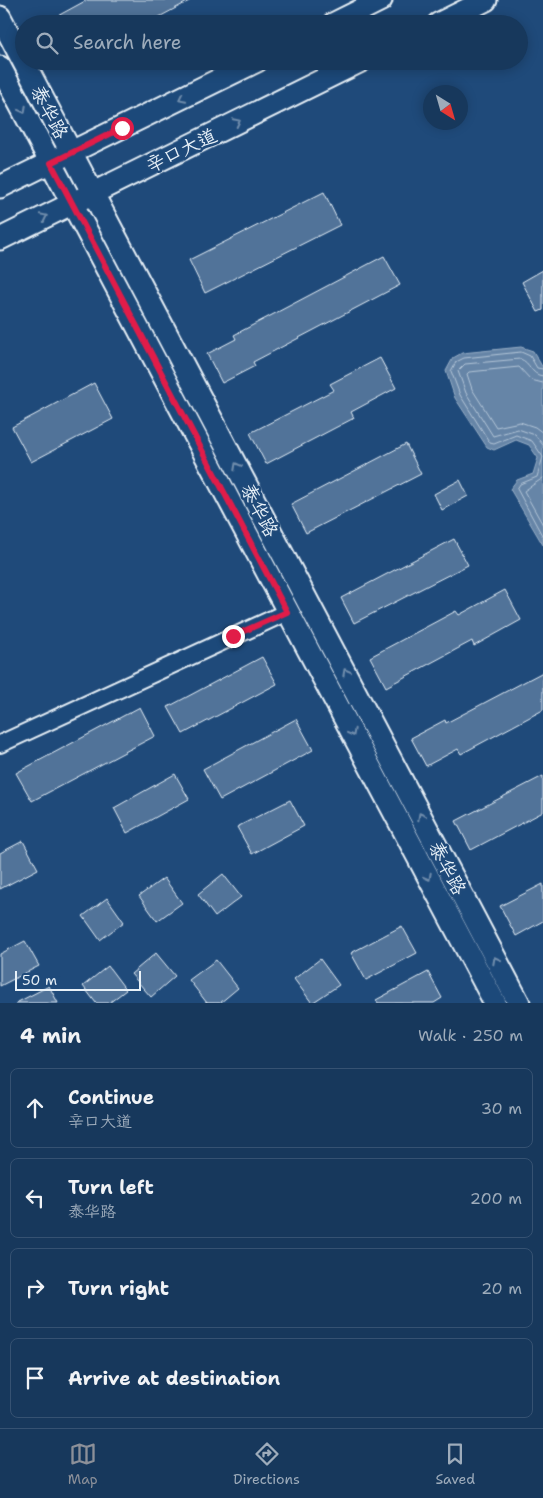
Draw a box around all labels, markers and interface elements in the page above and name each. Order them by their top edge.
search box [15,15,528,70]
icon: search [33,29,61,57]
text: Search here [73,30,182,55]
street label: 泰华路 [25,81,74,143]
north arrow [423,85,468,130]
one-way arrow [178,92,187,103]
one-way arrow [17,105,27,114]
route start [111,117,134,140]
one-way arrow [231,119,240,129]
street label: 辛口大道 [142,123,221,178]
one-way arrow [39,213,48,223]
one-way arrow [233,462,243,471]
street label: 泰华路 [235,479,284,541]
route end [222,625,245,648]
one-way arrow [342,668,352,677]
one-way arrow [345,728,355,737]
one-way arrow [417,812,427,821]
street label: 泰华路 [423,837,472,899]
one-way arrow [422,872,432,881]
one-way arrow [492,956,502,965]
scale bar [15,968,141,991]
text: 50 m [22,971,57,989]
text: 4 min [20,1022,81,1050]
text: Walk · 250 m [418,1025,523,1046]
text: Continue [68,1085,154,1110]
icon: ahead [21,1094,49,1122]
text: 30 m [481,1098,522,1119]
text: 辛口大道 [68,1111,132,1132]
text: Turn left [68,1175,154,1200]
icon: left [21,1184,49,1212]
text: 200 m [470,1188,522,1209]
text: 泰华路 [68,1201,116,1222]
icon: right [21,1274,49,1302]
text: Turn right [68,1276,169,1301]
text: 20 m [481,1278,522,1299]
icon: arrive [21,1364,49,1392]
text: Arrive at destination [68,1366,280,1391]
tab: Map [68,1440,98,1488]
tab: Directions [233,1440,300,1488]
tab: Saved [436,1440,475,1488]

